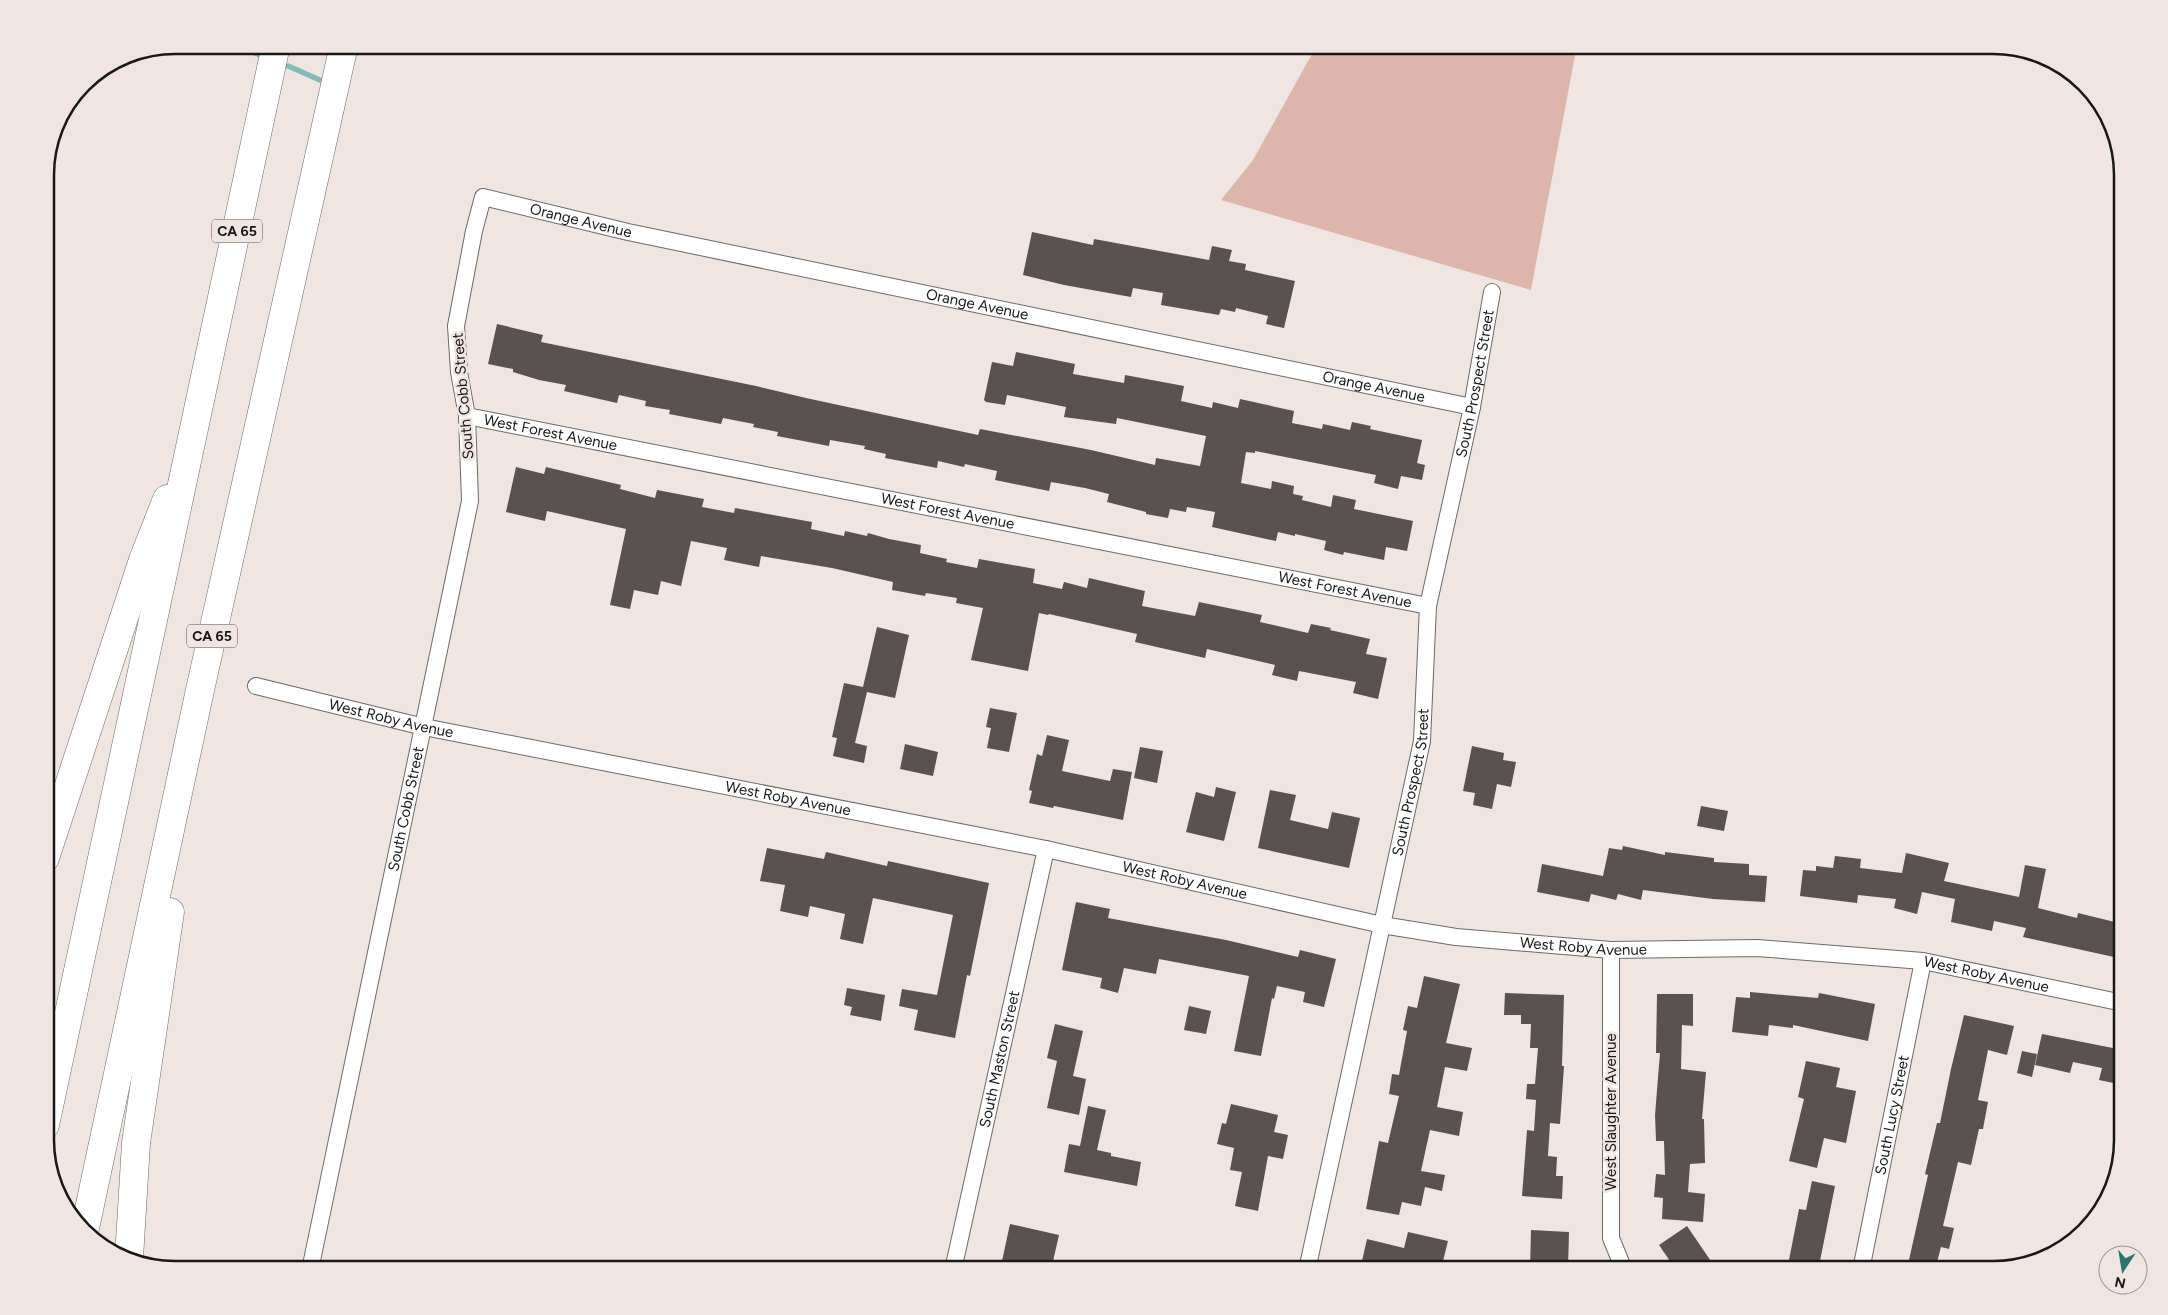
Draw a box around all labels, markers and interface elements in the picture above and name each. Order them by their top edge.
street label: Orange Avenue [528,200,634,242]
road number: CA 65 [212,220,262,242]
street label: Orange Avenue [924,285,1030,324]
street label: South Prospect Street [1452,308,1498,459]
street label: South Cobb Street [448,332,477,460]
street label: Orange Avenue [1321,367,1427,406]
street label: West Forest Avenue [482,411,619,454]
street label: West Forest Avenue [879,489,1016,533]
street label: West Forest Avenue [1277,568,1413,612]
road number: CA 65 [187,624,237,648]
street label: West Roby Avenue [327,695,455,742]
street label: South Prospect Street [1388,708,1432,858]
street label: South Cobb Street [384,745,428,873]
street label: West Roby Avenue [724,777,852,820]
street label: West Roby Avenue [1121,858,1249,903]
street label: West Roby Avenue [1519,933,1647,959]
street label: West Roby Avenue [1922,952,2051,996]
street label: South Maston Street [976,989,1024,1129]
street label: West Slaughter Avenue [1602,1033,1620,1191]
street label: South Lucy Street [1871,1053,1913,1177]
north arrow [2098,1245,2148,1295]
text: N [2113,1273,2127,1292]

